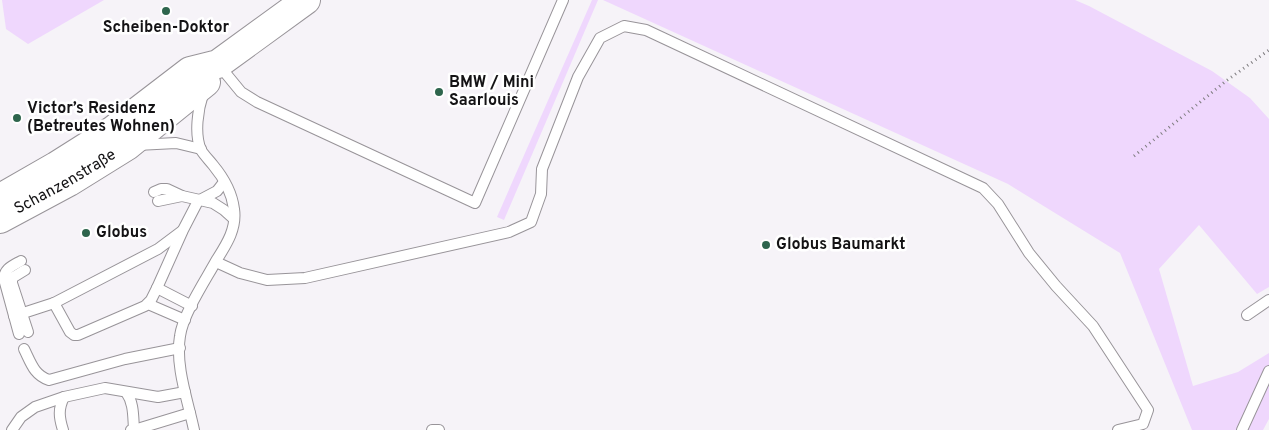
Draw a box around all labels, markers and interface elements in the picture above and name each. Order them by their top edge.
marker: Scheiben-Doktor [160,5,172,17]
place label: Scheiben-Doktor [103,18,229,38]
place label: BMW / Mini Saarlouis [449,73,534,111]
marker: BMW / Mini Saarlouis [433,86,445,98]
place label: Victor’s Residenz (Betreutes Wohnen) [27,99,175,137]
marker: Victor’s Residenz (Betreutes Wohnen) [11,112,23,124]
street label: Schanzenstraße [11,145,120,219]
place label: Globus [96,223,147,243]
marker: Globus [80,227,92,239]
place label: Globus Baumarkt [776,235,906,255]
marker: Globus Baumarkt [760,239,772,251]

